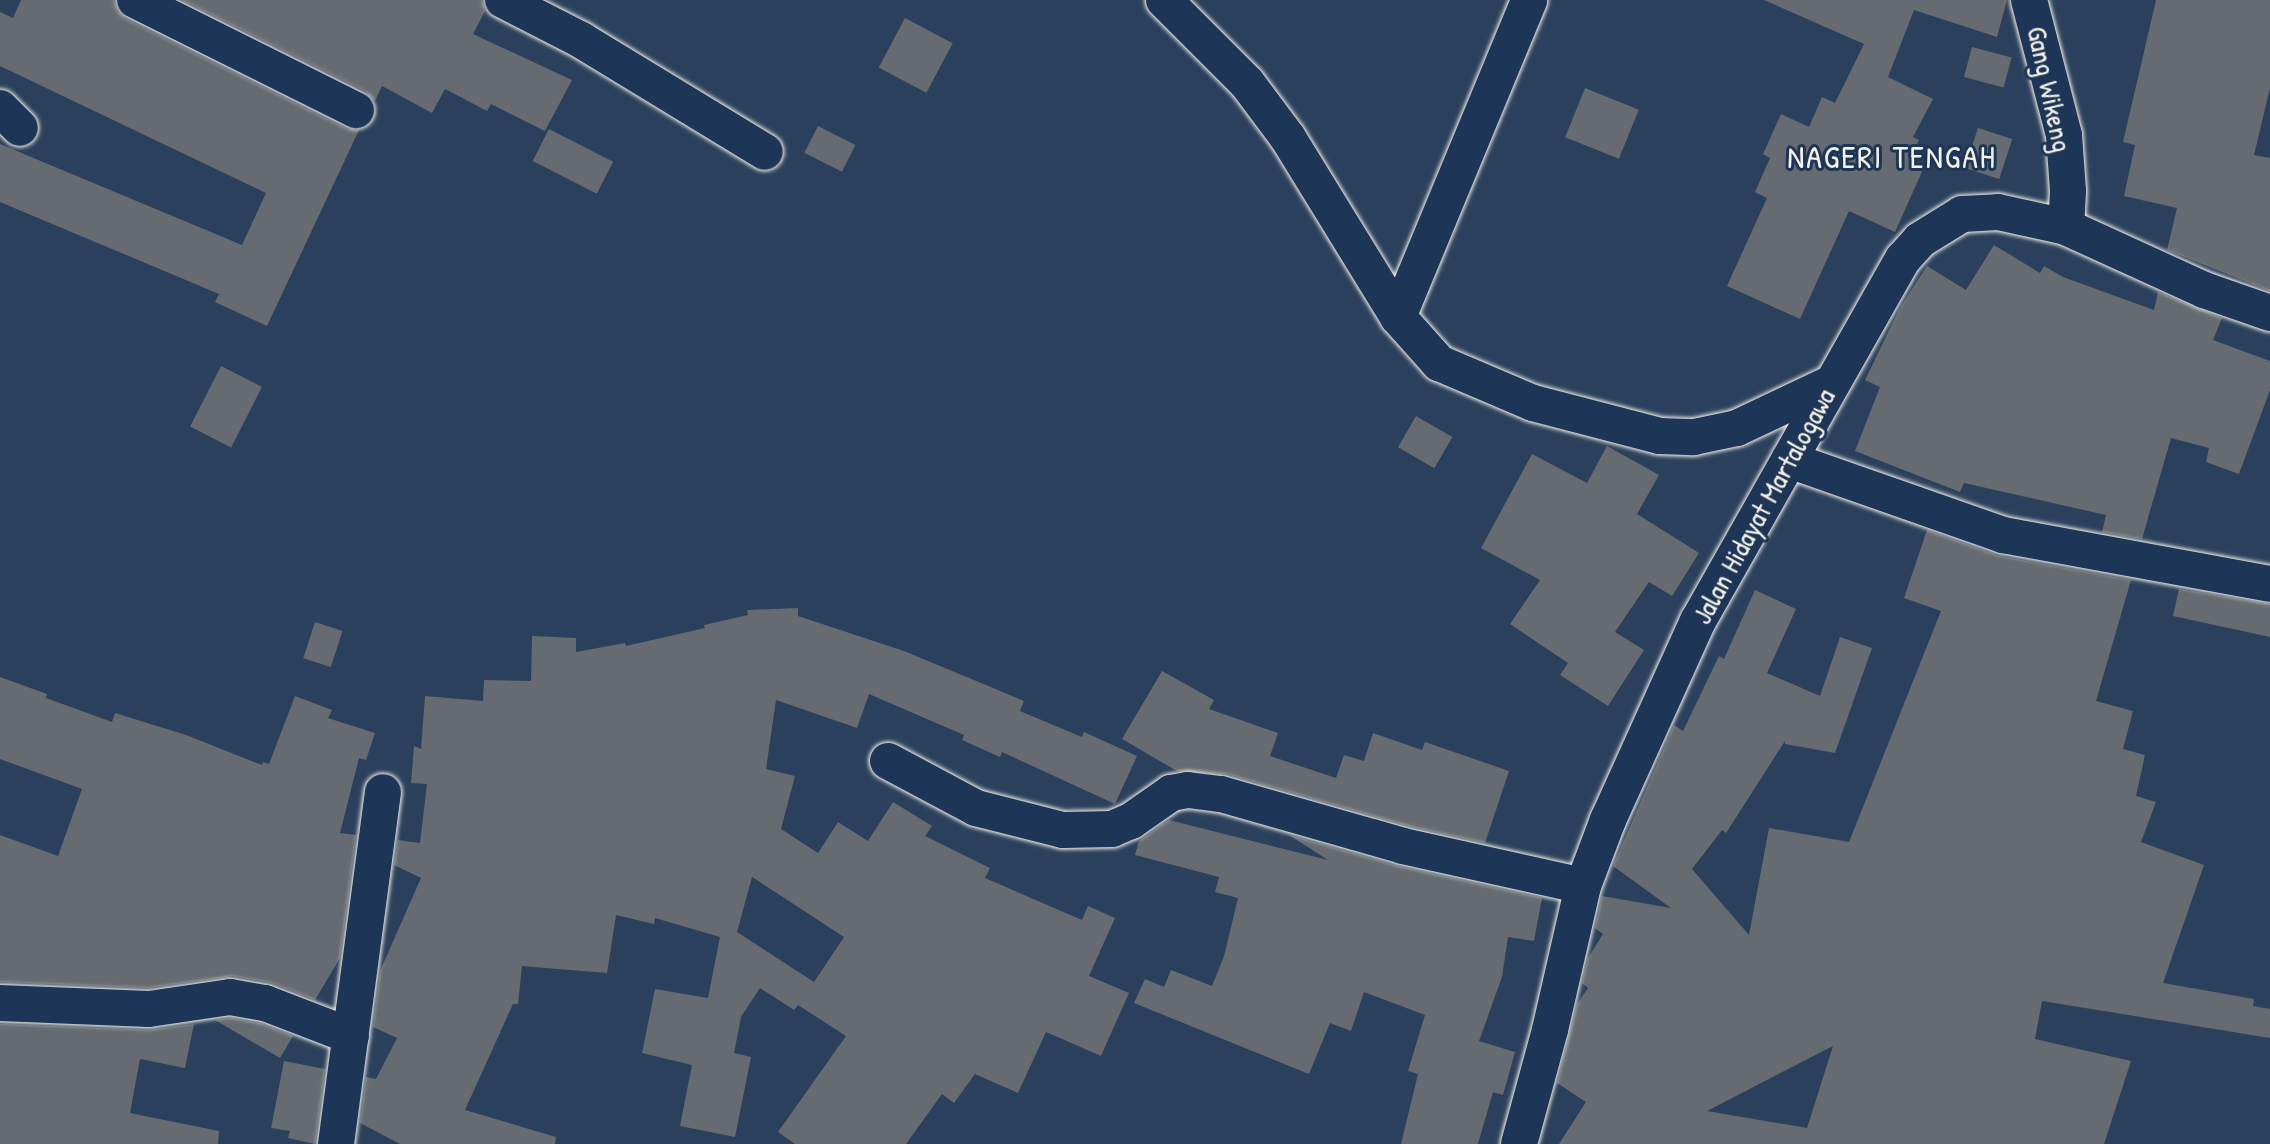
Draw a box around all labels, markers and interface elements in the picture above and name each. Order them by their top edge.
street label: Gang Wikeng [2020,23,2080,155]
district label: NAGERI TENGAH [1787,138,1997,176]
street label: Jalan Hidayat Martalogawa [1684,382,1842,630]

